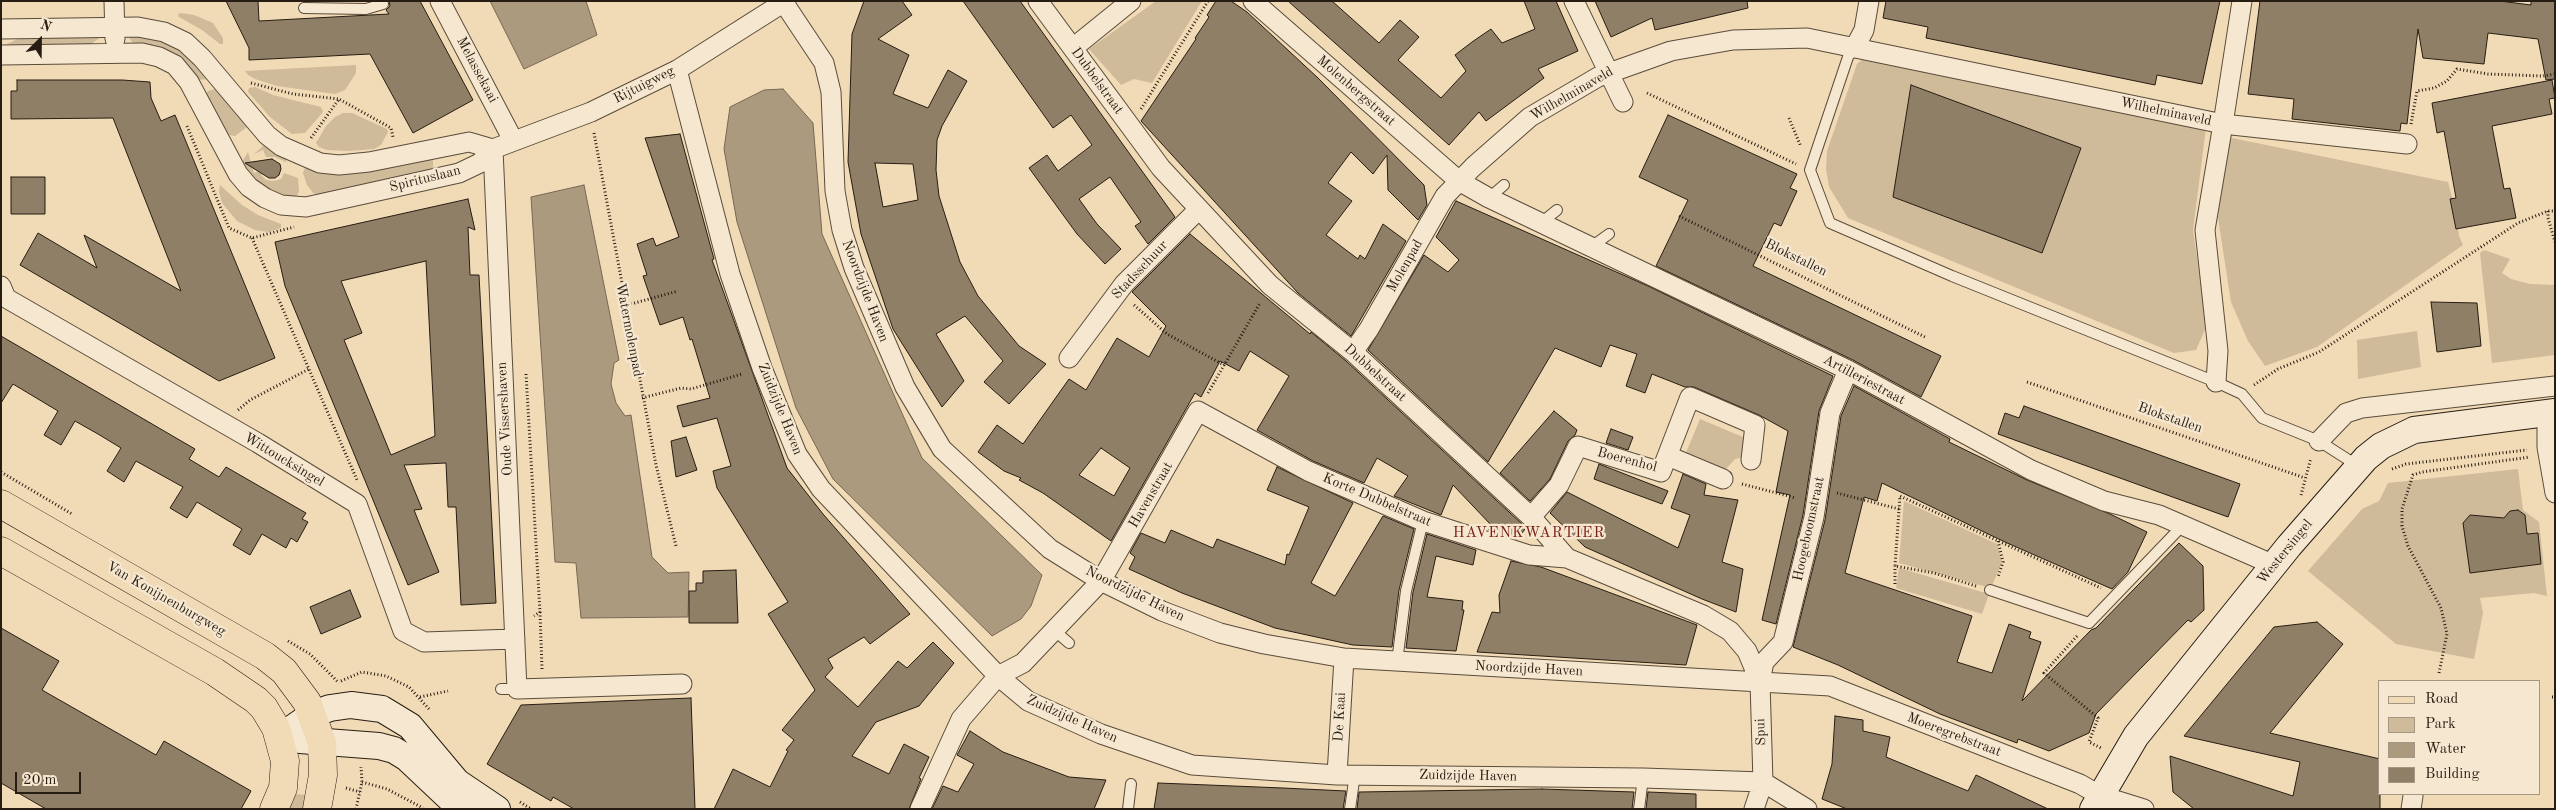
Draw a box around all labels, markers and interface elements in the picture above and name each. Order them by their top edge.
north arrow [15,15,65,65]
text: N [38,18,54,35]
street label: Melassekaai [453,34,501,106]
street label: Dubbelstraat [1067,44,1127,118]
street label: Molenbergstraat [1313,52,1399,130]
street label: Rijtuigweg [611,62,677,108]
street label: Wilhelminaveld [1528,63,1616,125]
street label: Wilhelminaveld [2119,94,2213,130]
street label: Spirituslaan [388,162,462,196]
street label: Blokstallen [1762,236,1830,280]
street label: Stadsschuur [1108,237,1172,303]
street label: Molenpad [1383,237,1427,295]
street label: Noordzijde Haven [838,238,892,344]
street label: Watermolenpad [612,282,646,378]
street label: Dubbelstraat [1340,341,1410,405]
street label: Artilleriestraat [1820,351,1908,409]
street label: Zuidzijde Haven [754,360,806,458]
street label: Oude Vissershaven [494,362,516,476]
street label: Blokstallen [2136,399,2204,437]
street label: Wittoucksingel [241,429,327,491]
street label: Boerenhol [1595,444,1659,476]
street label: Havenstraat [1125,459,1177,531]
street label: Korte Dubbelstraat [1320,469,1434,531]
street label: Hoogeboomstraat [1790,475,1828,583]
street label: Westersingel [2254,516,2316,588]
district label: HAVENKWARTIER [1451,524,1607,542]
street label: Van Konijnenburgweg [103,558,229,640]
street label: Noordzijde Haven [1083,563,1187,625]
street label: Noordzijde Haven [1475,658,1583,680]
legend [2378,680,2541,795]
street label: Zuidzijde Haven [1024,691,1120,747]
street label: De Kaai [1330,692,1350,742]
text: Road [2425,692,2458,707]
street label: Moeregrebstraat [1904,709,2004,761]
text: Park [2425,717,2456,732]
street label: Spui [1752,718,1770,746]
text: Water [2425,742,2466,757]
scale bar [18,762,84,794]
street label: Zuidzijde Haven [1419,767,1517,785]
text: Building [2425,767,2480,782]
text: 20 m [23,773,57,788]

